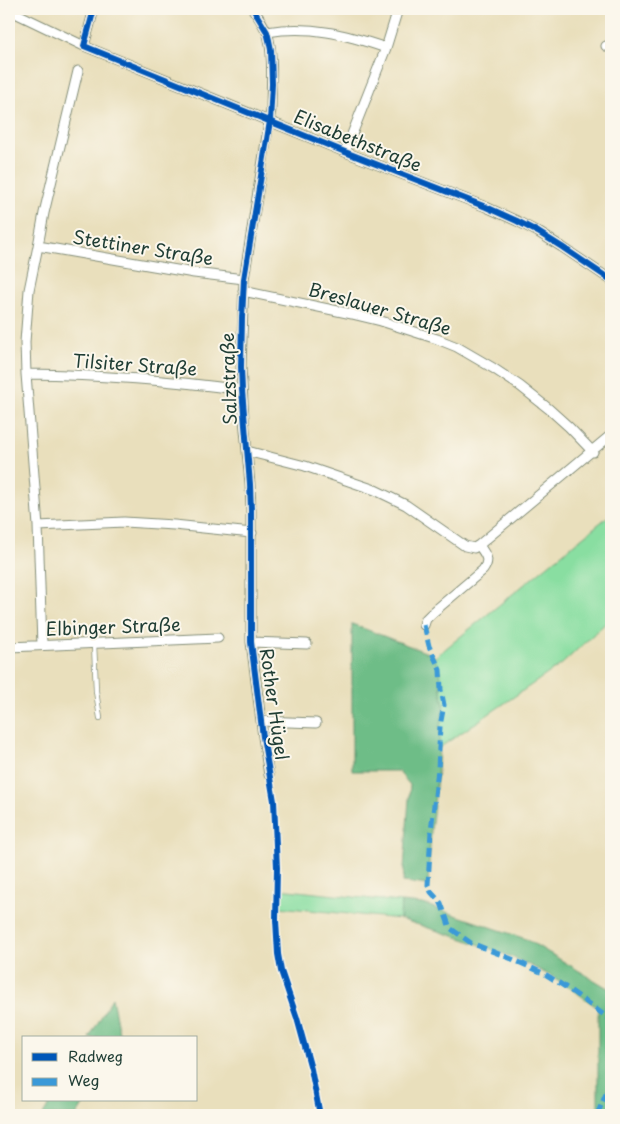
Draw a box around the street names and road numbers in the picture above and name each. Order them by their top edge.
street label: Elisabethstraße [290,102,426,178]
street label: Stettiner Straße [71,223,215,271]
street label: Breslauer Straße [305,275,455,341]
street label: Salzstraße [213,332,243,426]
street label: Tilsiter Straße [72,346,198,382]
street label: Elbinger Straße [45,610,181,642]
street label: Rother Hügel [254,646,296,762]

